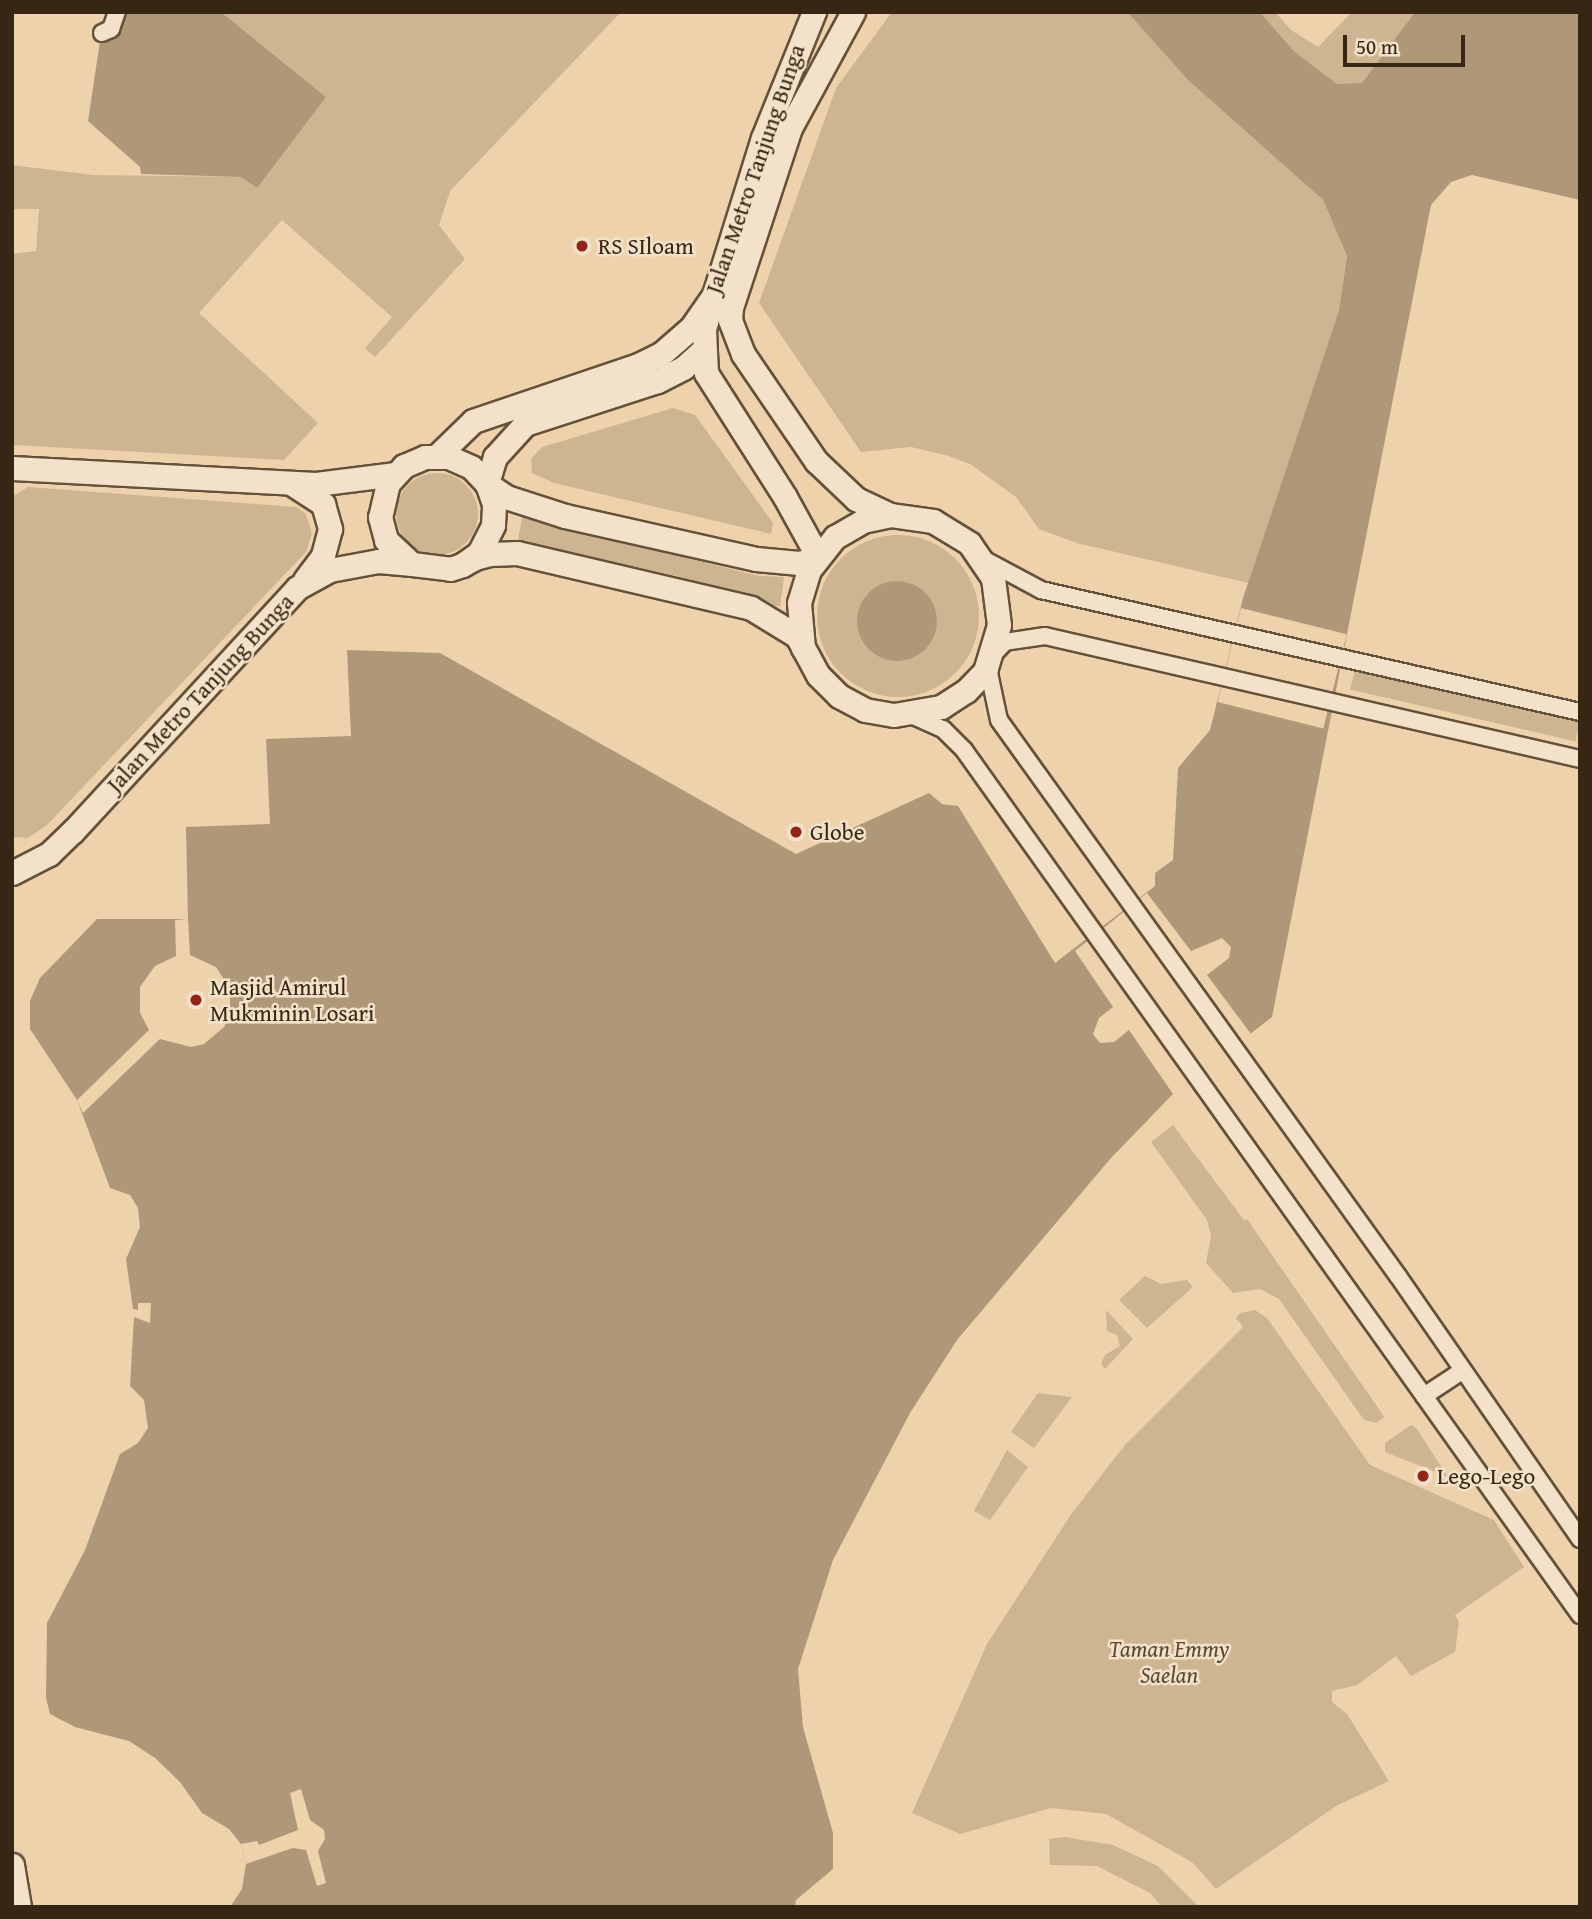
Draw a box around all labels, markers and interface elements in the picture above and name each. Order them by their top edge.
scale bar [1347,21,1470,65]
text: 50 m [1356,31,1398,62]
street label: Jalan Metro Tanjung Bunga [699,41,811,297]
place label: RS SIloam [598,232,694,260]
marker: RS SIloam [572,236,592,256]
street label: Jalan Metro Tanjung Bunga [101,588,299,798]
place label: Globe [810,818,864,846]
marker: Globe [788,824,804,840]
place label: Masjid Amirul Mukminin Losari [210,973,374,1027]
marker: Masjid Amirul Mukminin Losari [188,992,204,1008]
place label: Lego-Lego [1437,1462,1535,1490]
marker: Lego-Lego [1415,1468,1431,1484]
park label: Taman Emmy Saelan [1109,1635,1229,1689]

